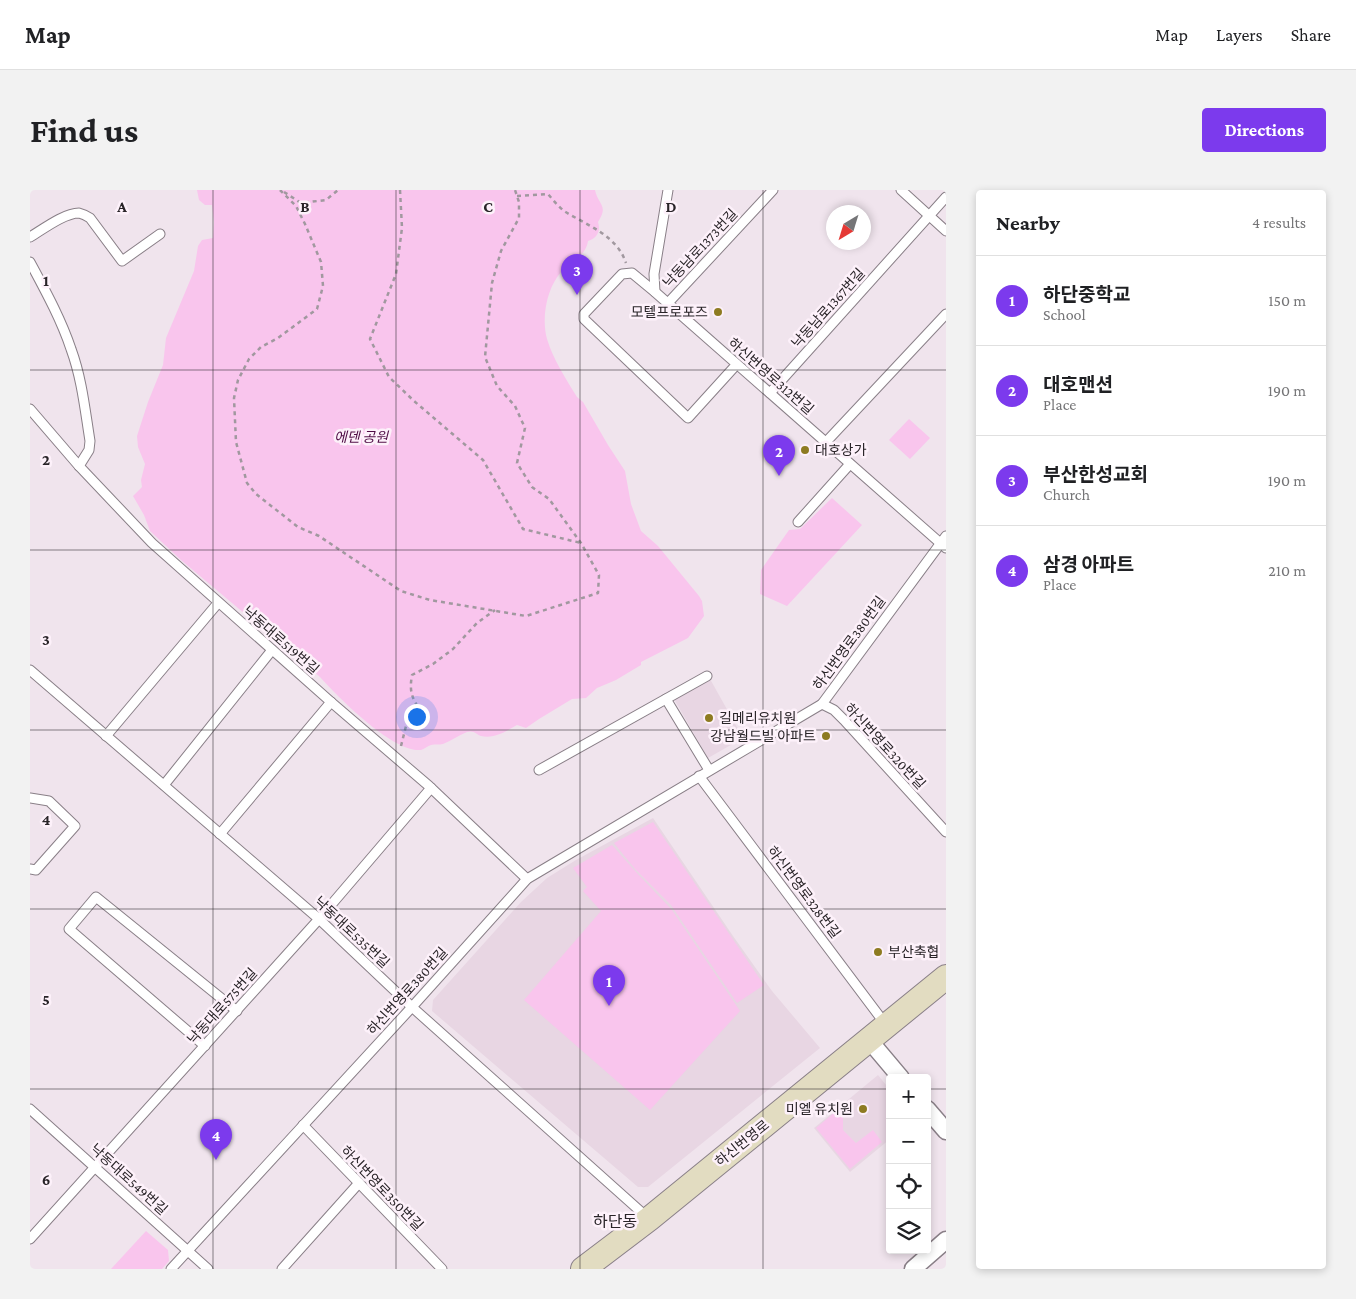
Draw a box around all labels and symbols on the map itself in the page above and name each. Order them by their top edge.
text: A [116,198,127,215]
text: B [300,198,310,215]
text: C [483,198,493,215]
text: D [665,198,677,215]
street label: 낙동남로1373번길 [660,205,740,291]
north arrow [826,205,871,250]
pin: 3 [561,254,593,295]
street label: 낙동남로1367번길 [788,265,868,351]
text: 1 [43,272,49,289]
place label: 모텔프로포즈 [631,304,708,320]
marker: 모텔프로포즈 [712,306,724,318]
street label: 하신번영로312번길 [725,334,817,418]
park label: 에덴 공원 [334,429,389,445]
pin: 2 [763,435,795,476]
place label: 대호상가 [815,442,867,458]
marker: 대호상가 [799,444,811,456]
text: 2 [42,451,50,468]
street label: 하신번영로380번길 [810,593,888,693]
street label: 낙동대로519번길 [240,603,322,677]
text: 3 [42,631,50,648]
street label: 하신번영로320번길 [841,700,929,792]
your location [404,704,430,730]
place label: 길메리유치원 [719,710,796,726]
marker: 길메리유치원 [703,712,715,724]
place label: 강남월드빌 아파트 [710,728,816,744]
marker: 강남월드빌 아파트 [820,730,832,742]
text: 4 [42,811,51,828]
street label: 하신번영로328번길 [764,843,844,941]
street label: 낙동대로535번길 [311,893,393,971]
street label: 하신번영로380번길 [363,944,451,1038]
place label: 부산축협 [888,944,940,960]
marker: 부산축협 [872,946,884,958]
street label: 낙동대로575번길 [184,965,260,1047]
pin: 1 [593,965,625,1006]
text: 5 [42,991,50,1008]
place label: 미엘 유치원 [786,1101,853,1117]
marker: 미엘 유치원 [857,1103,869,1115]
street label: 하신번영로 [712,1116,772,1169]
pin: 4 [200,1119,232,1160]
street label: 낙동대로549번길 [87,1140,171,1218]
street label: 하신번영로350번길 [338,1142,426,1234]
text: 6 [42,1171,50,1188]
district label: 하단동 [593,1213,637,1230]

